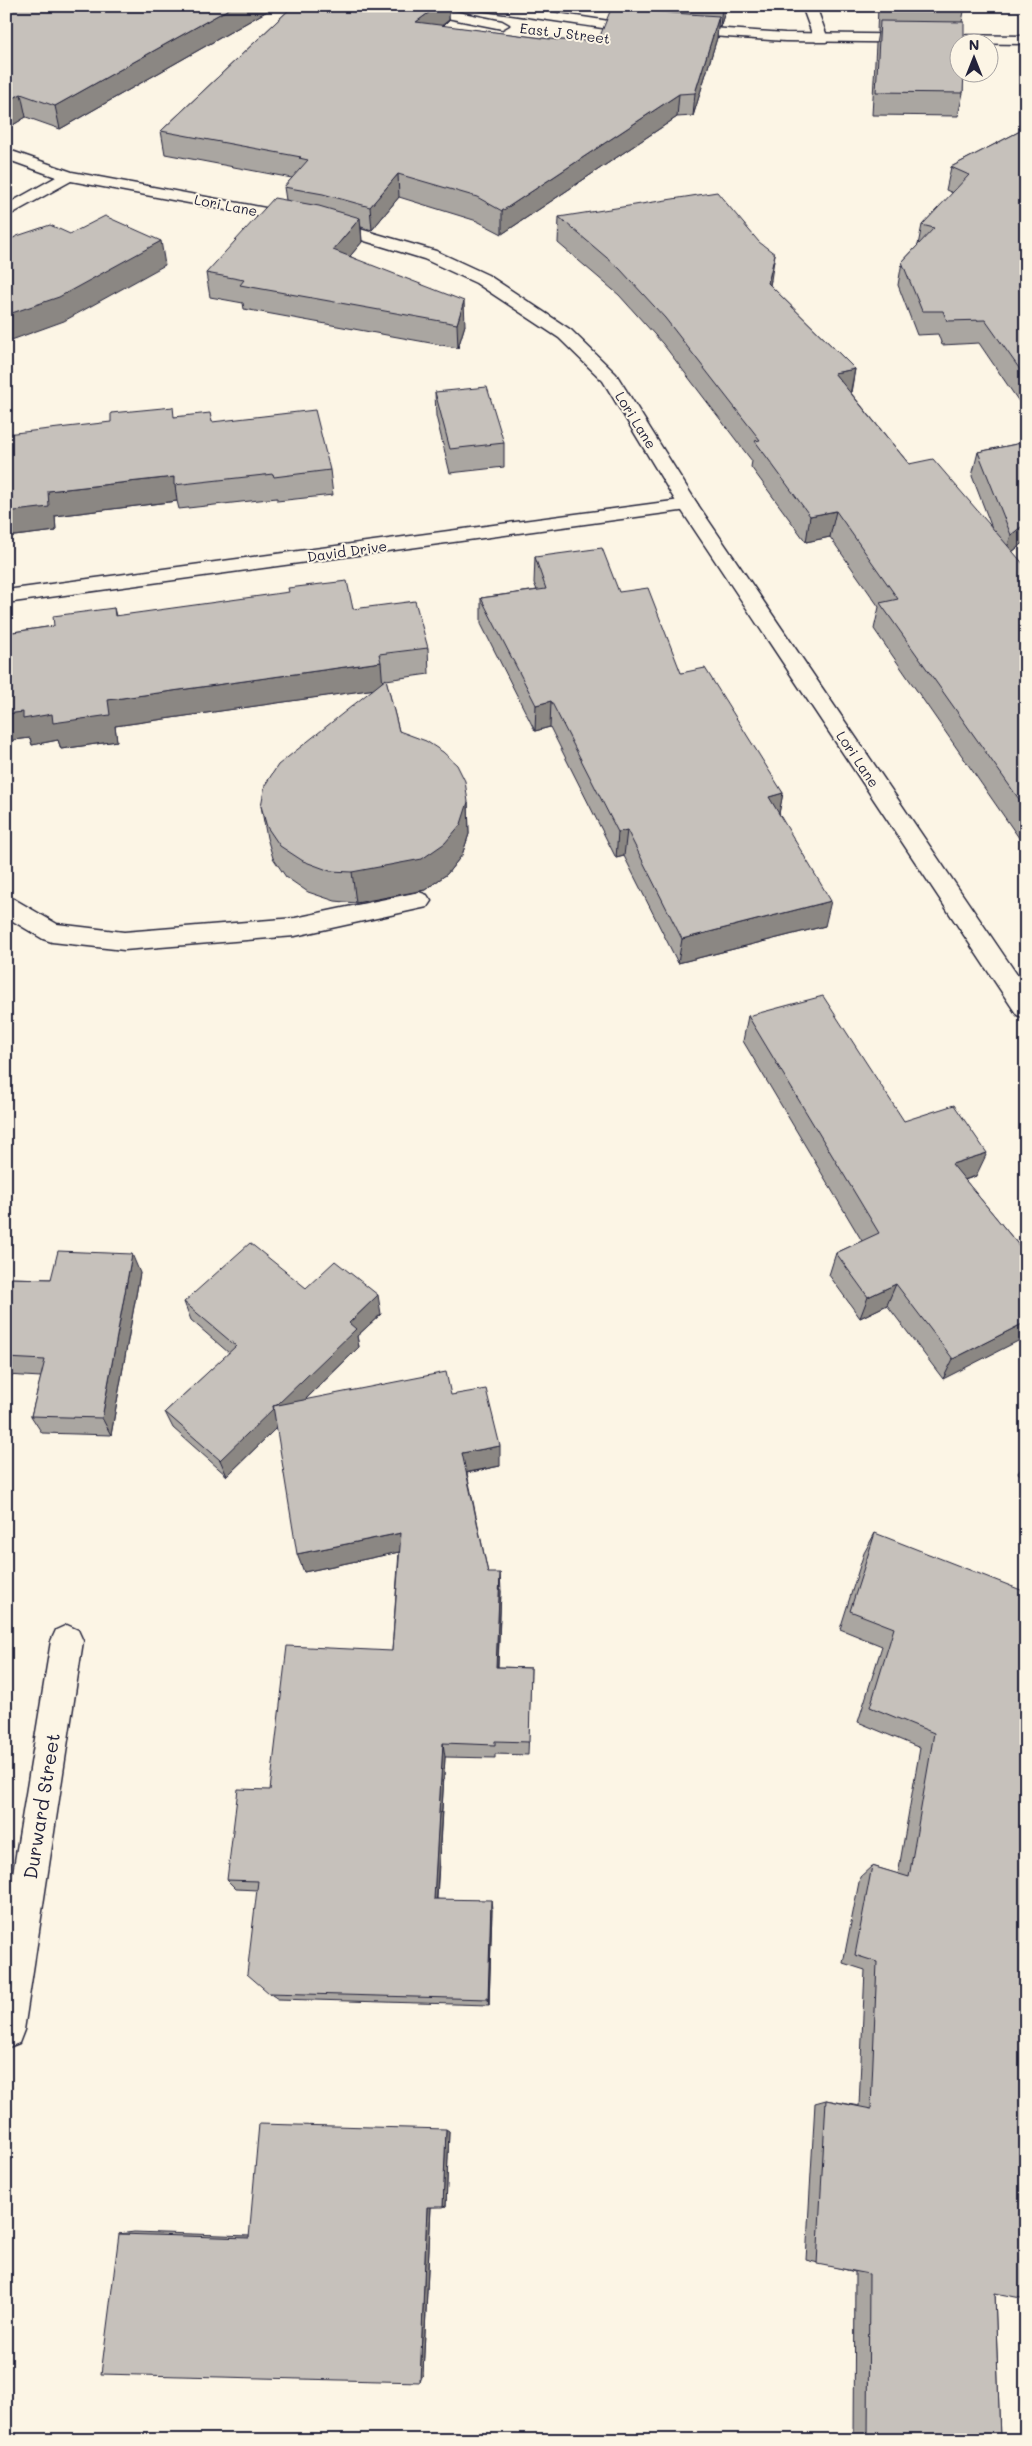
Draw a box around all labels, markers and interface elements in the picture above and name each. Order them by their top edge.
street label: East J Street [519,18,611,48]
north arrow [950,32,1000,82]
text: N [969,35,979,54]
street label: Lori Lane [193,190,259,220]
street label: Lori Lane [611,388,661,452]
street label: David Drive [306,536,388,566]
street label: Lori Lane [832,727,884,791]
street label: Durward Street [17,1731,65,1881]

